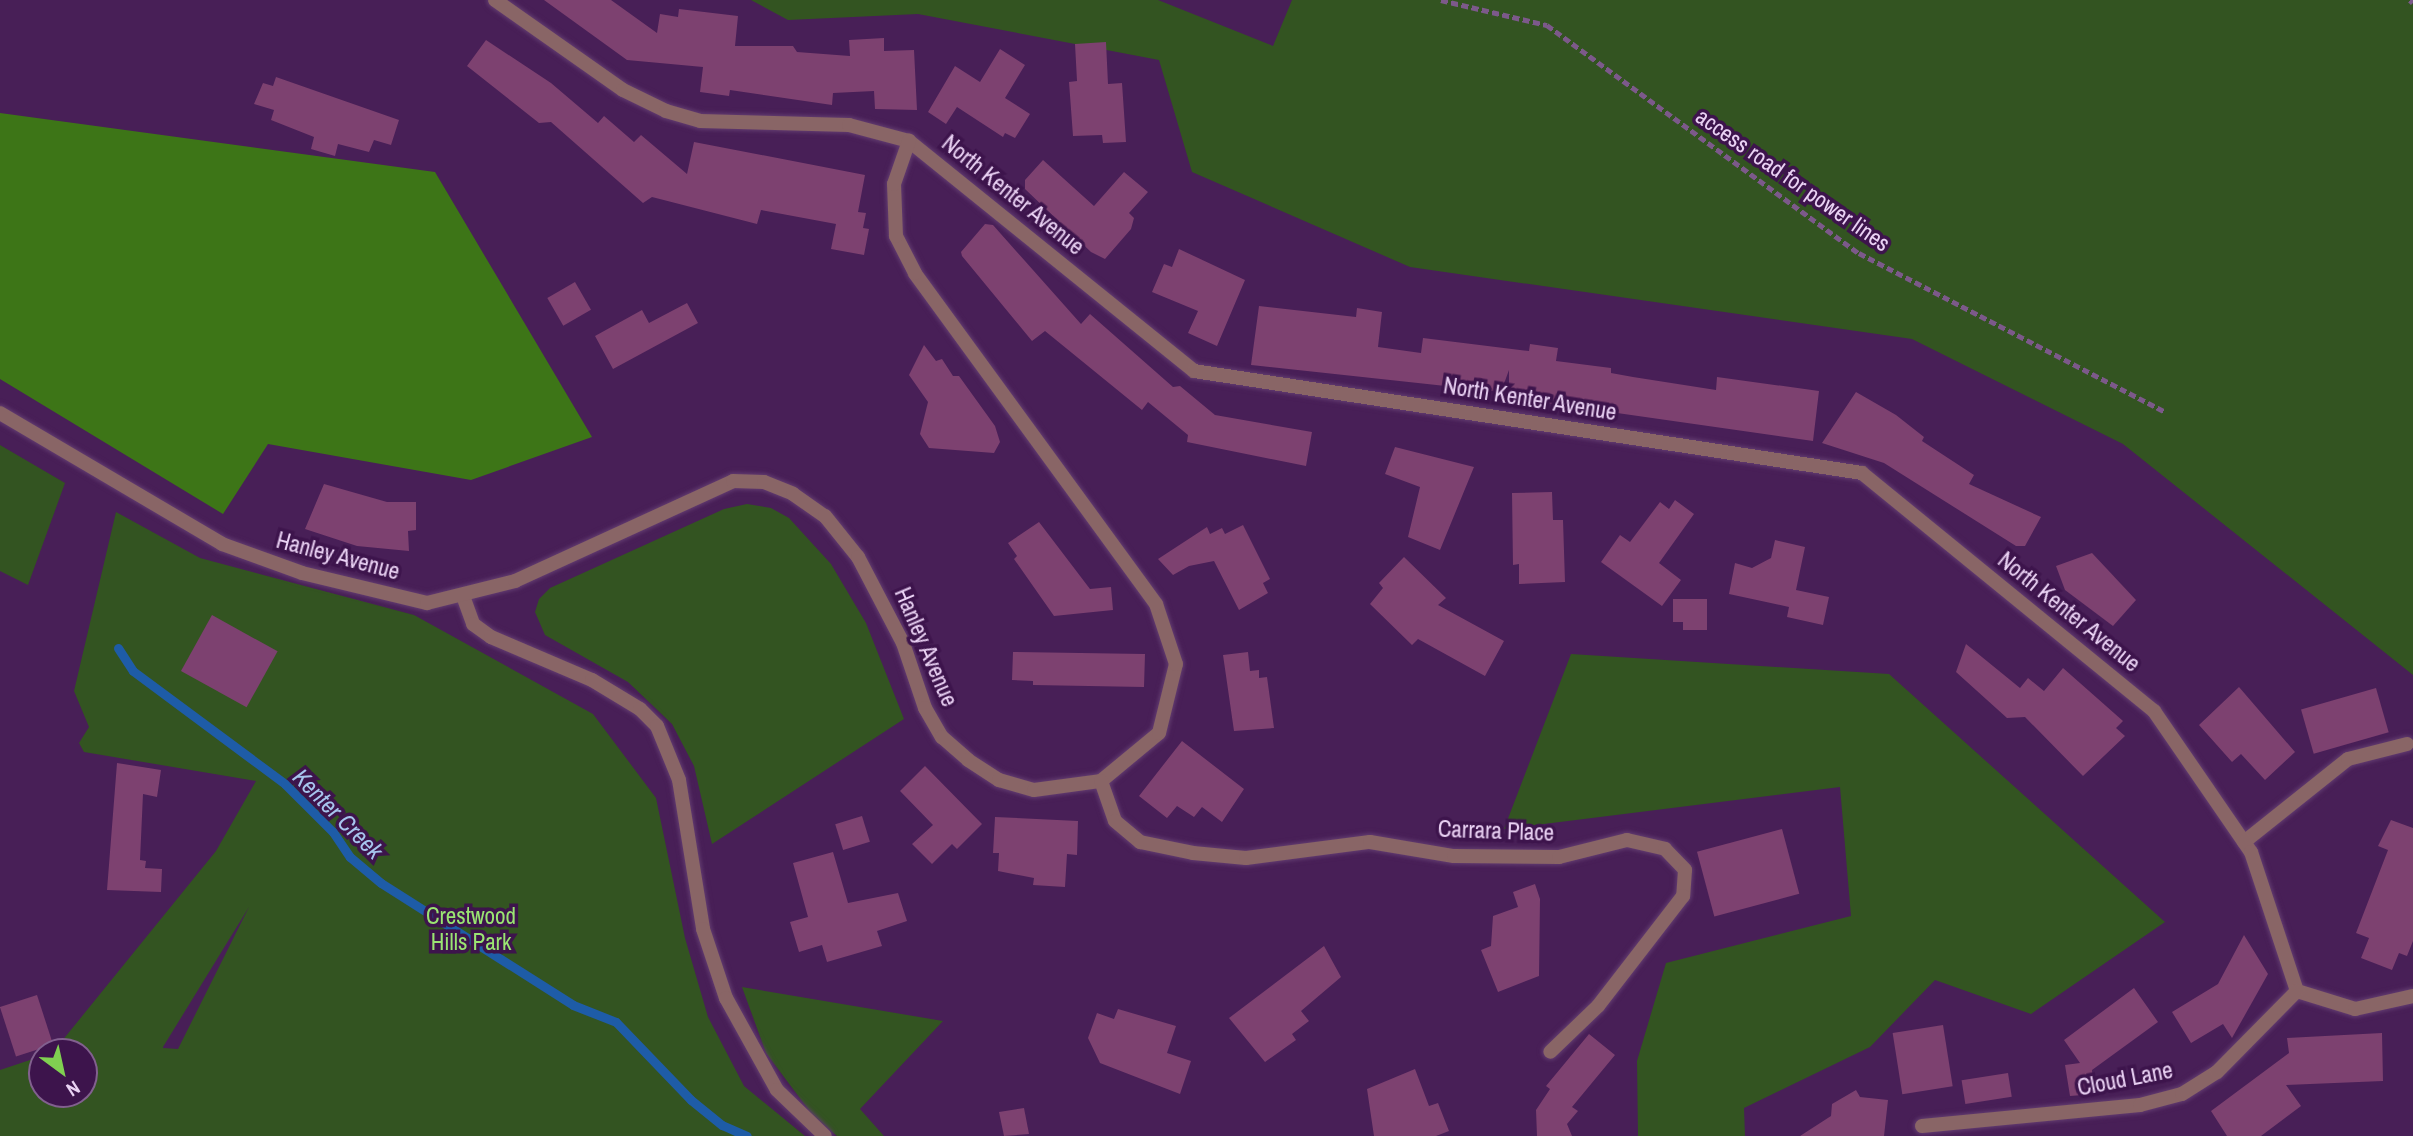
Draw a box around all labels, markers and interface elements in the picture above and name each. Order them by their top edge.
street label: access road for power lines [1691,103,1895,257]
street label: North Kenter Avenue [936,129,1090,261]
street label: North Kenter Avenue [1441,372,1619,426]
street label: Hanley Avenue [273,526,403,586]
street label: North Kenter Avenue [1992,546,2146,678]
street label: Hanley Avenue [888,583,964,711]
water label: Kenter Creek [287,763,389,865]
street label: Carrara Place [1437,815,1555,847]
park label: Crestwood Hills Park [426,902,516,956]
north arrow [28,1038,98,1108]
street label: Cloud Lane [2075,1056,2175,1102]
text: N [62,1075,85,1103]

